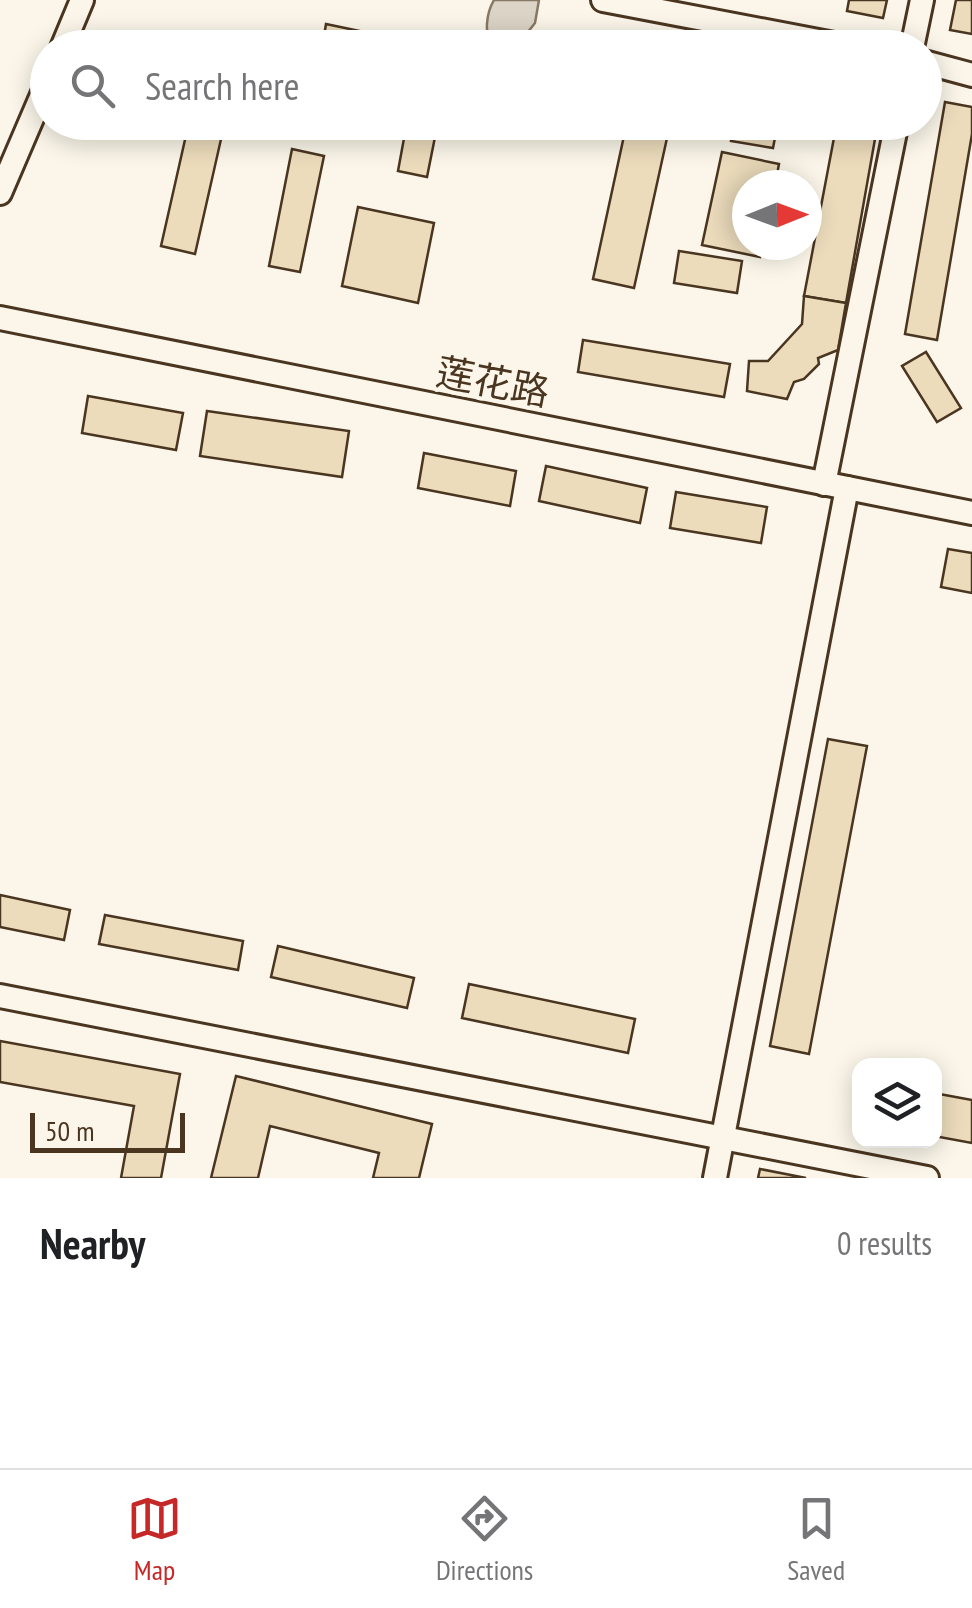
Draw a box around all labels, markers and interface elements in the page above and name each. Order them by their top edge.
search box [30,30,942,140]
icon: search [65,58,120,113]
text: Search here [145,61,299,110]
north arrow [732,170,822,260]
street label: 莲花路 [432,346,554,416]
map controls [852,1058,942,1148]
button: layers [852,1058,942,1148]
scale bar [30,1108,185,1152]
text: 50 m [45,1112,94,1149]
text: Nearby [40,1216,145,1271]
text: 0 results [837,1222,932,1264]
tab: Map [127,1491,182,1588]
tab: Directions [436,1491,533,1588]
tab: Saved [787,1491,845,1588]

